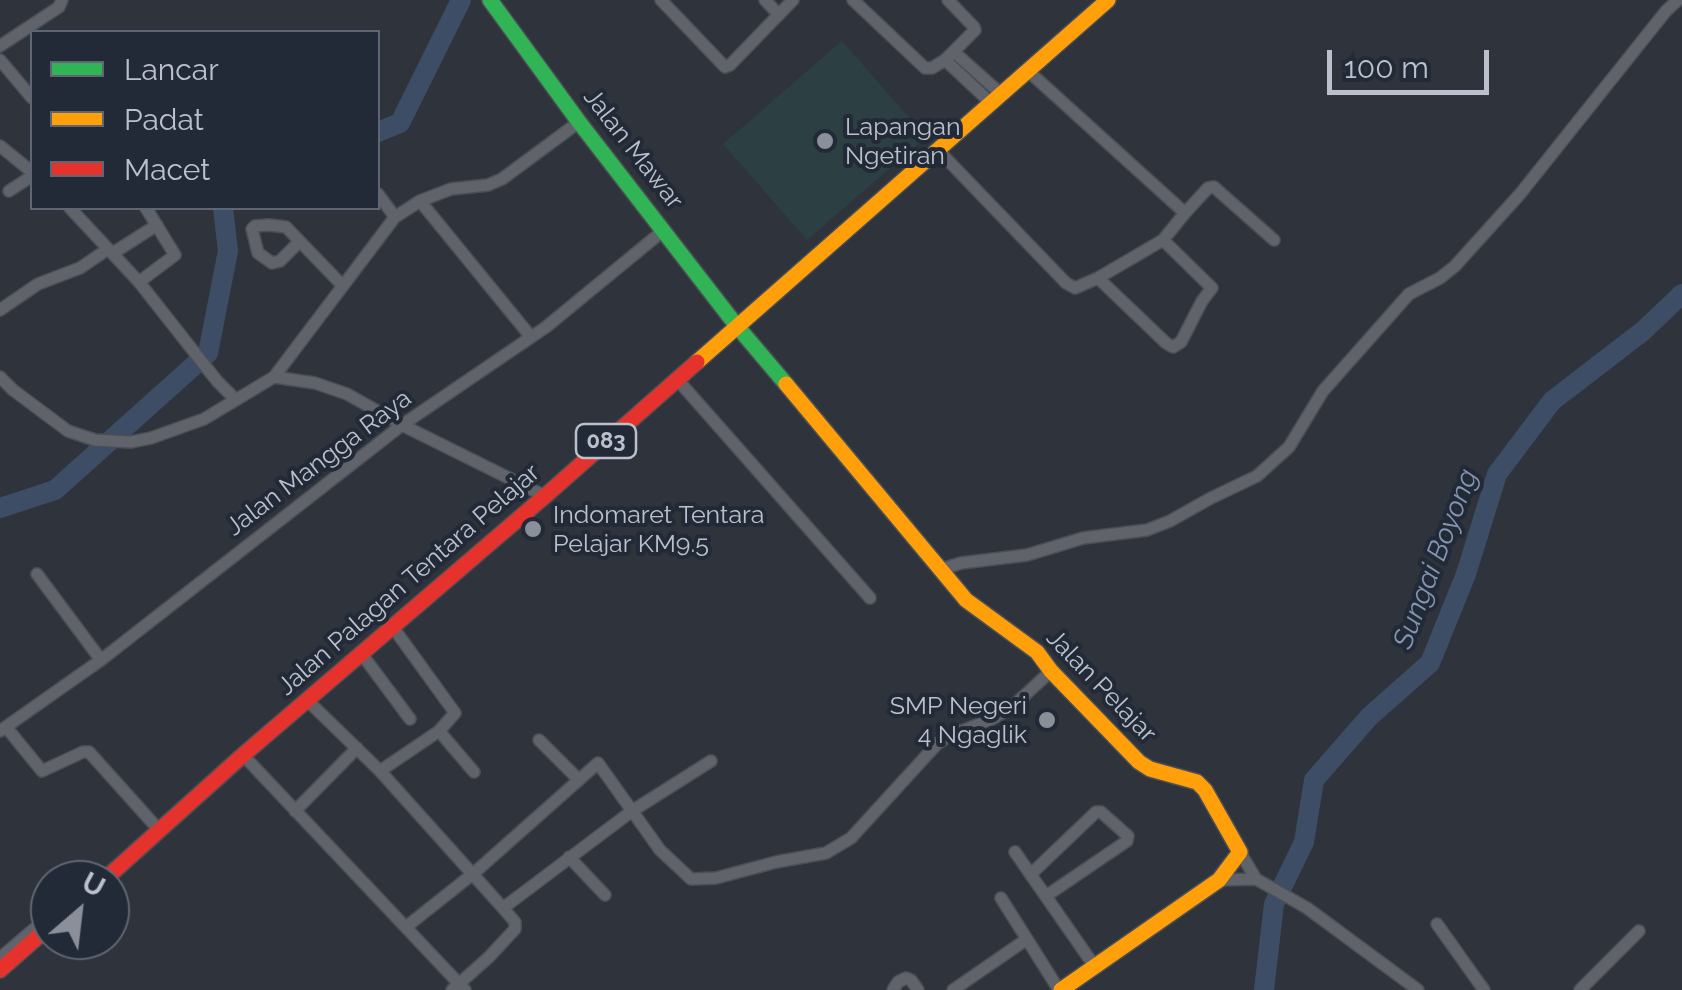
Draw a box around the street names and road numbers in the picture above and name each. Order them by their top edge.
street label: Jalan Mawar [577,83,689,215]
street label: Jalan Mangga Raya [221,384,417,542]
road number: 083 [576,424,636,458]
street label: Jalan Palagan Tentara Pelajar [272,458,546,702]
street label: Jalan Pelajar [1040,623,1162,749]

